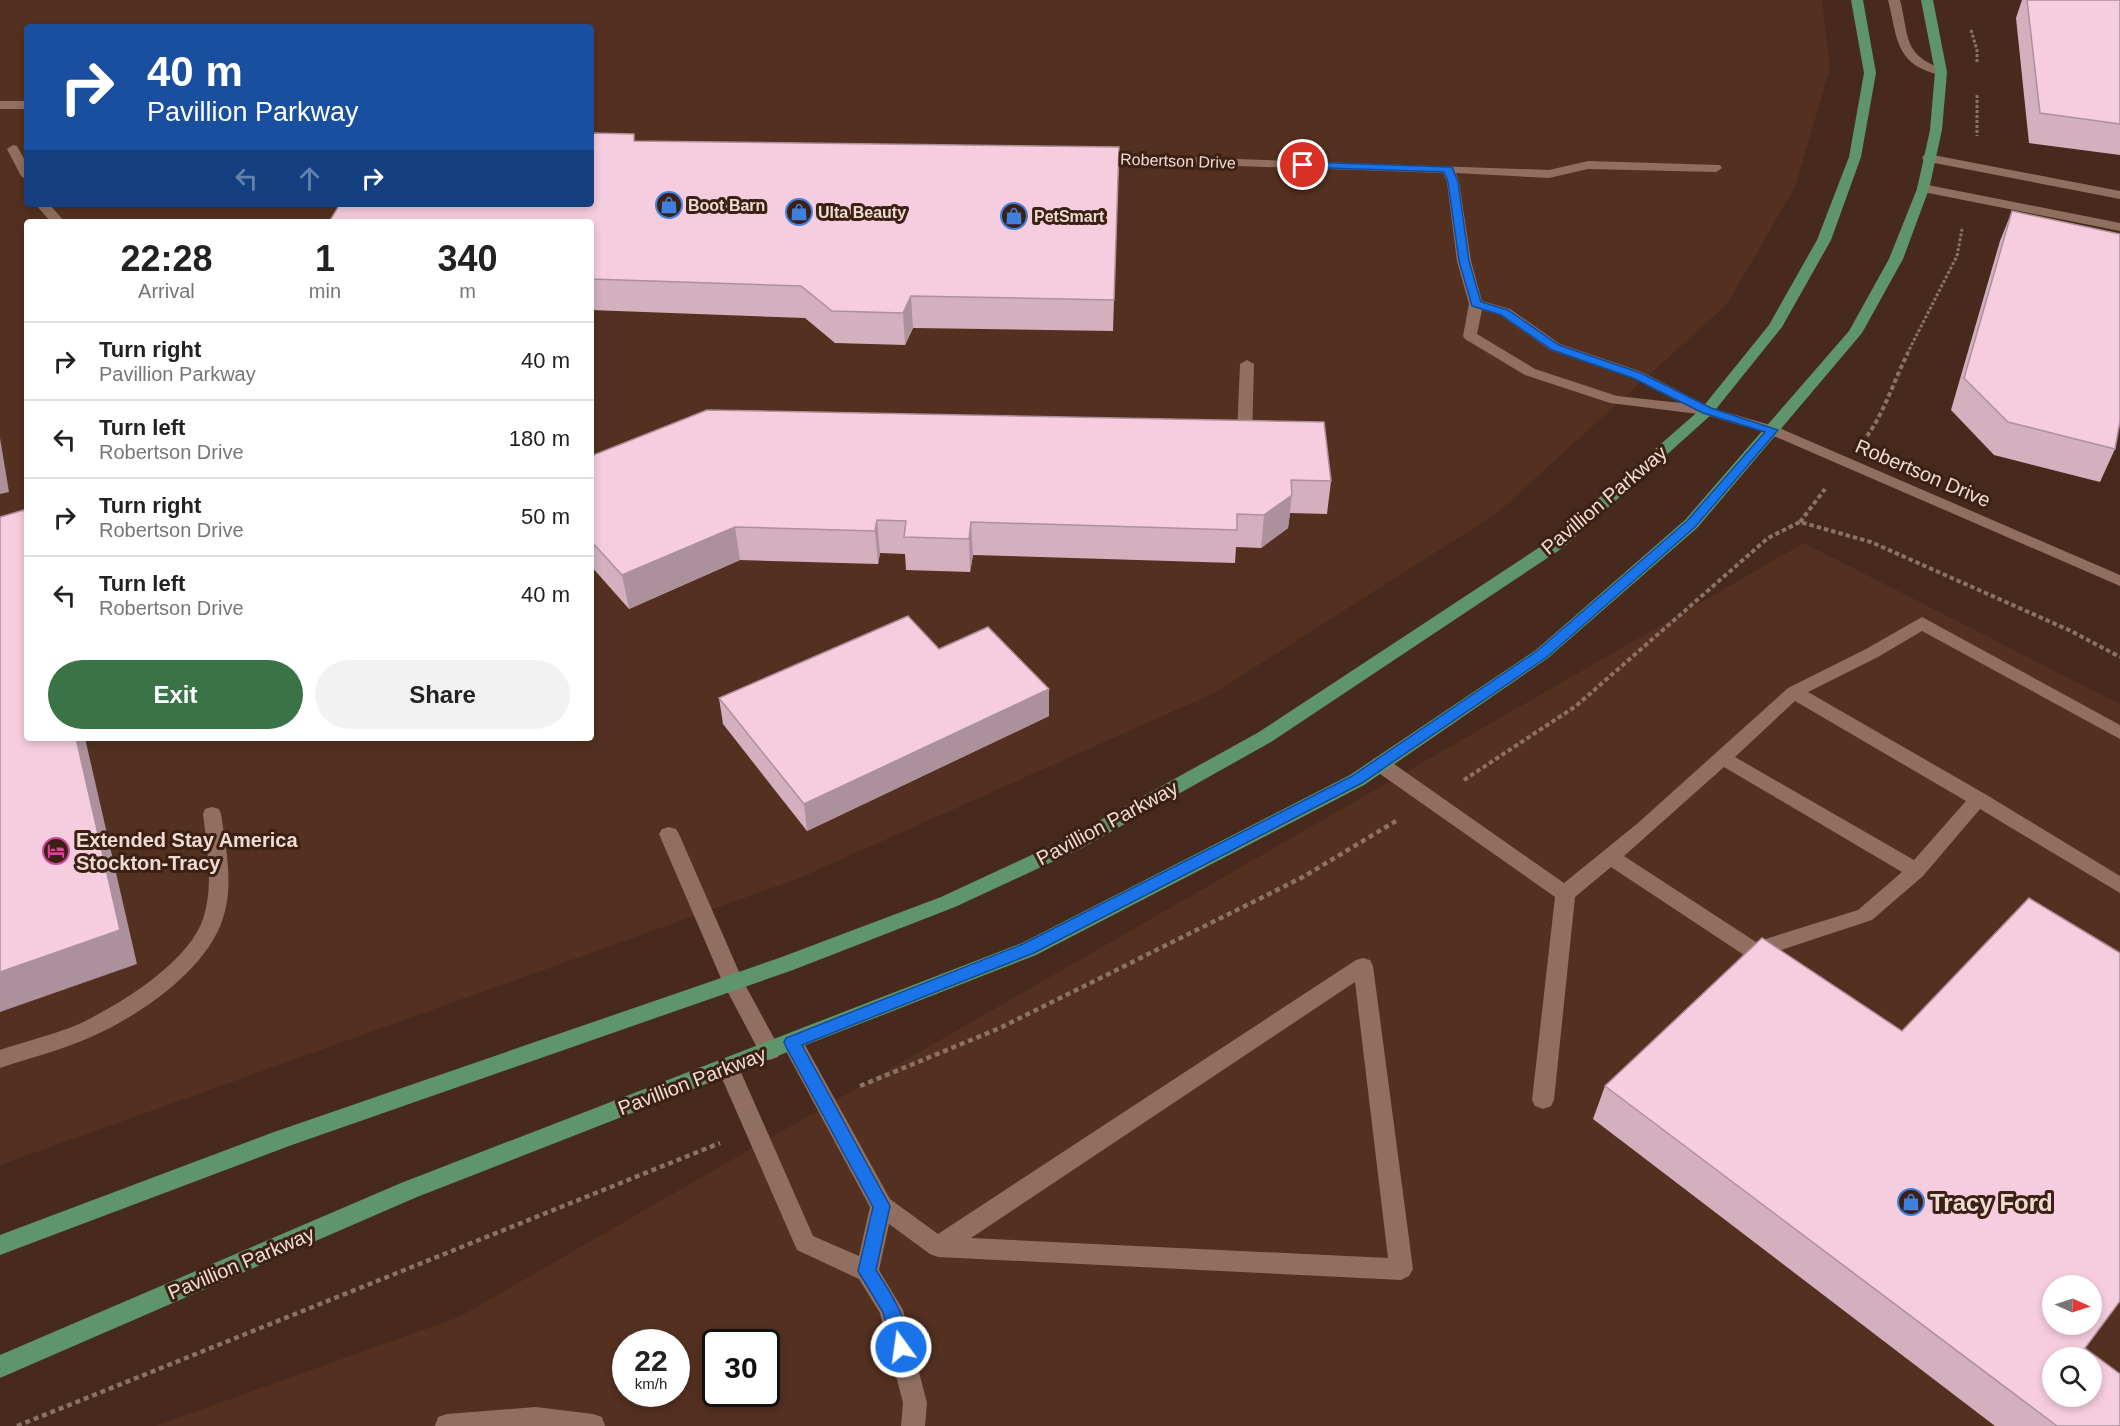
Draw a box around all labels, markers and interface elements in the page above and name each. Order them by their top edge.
icon: right [48,48,126,126]
text: 40 m [147,48,243,95]
text: Pavillion Parkway [147,97,359,127]
pin [1277,139,1328,190]
icon: arrive [1286,148,1319,181]
street label: Robertson Drive [1120,150,1236,172]
icon: left [230,162,263,195]
icon: ahead [293,162,326,195]
icon: right [356,162,389,195]
shop icon: Boot Barn [654,190,684,220]
place label: Boot Barn [688,197,765,214]
shop icon: Ulta Beauty [784,197,814,227]
shop icon: PetSmart [999,201,1029,231]
place label: Ulta Beauty [818,204,906,221]
place label: PetSmart [1034,208,1105,225]
text: 22:28 [120,238,212,279]
text: 1 [315,238,335,279]
text: 340 [437,238,498,279]
text: Arrival [138,280,195,302]
text: min [309,280,341,302]
text: m [459,280,476,302]
text: Turn right [99,337,201,362]
icon: right [48,345,81,378]
text: 40 m [521,348,570,373]
text: Pavillion Parkway [99,363,256,385]
text: Turn left [99,415,185,440]
icon: left [48,423,81,456]
text: 180 m [509,426,570,451]
street label: Robertson Drive [1852,435,1994,511]
text: Robertson Drive [99,441,244,463]
street label: Pavillion Parkway [1537,441,1671,559]
text: Turn right [99,493,201,518]
icon: right [48,501,81,534]
text: 50 m [521,504,570,529]
text: Robertson Drive [99,519,244,541]
text: Turn left [99,571,185,596]
icon: left [48,579,81,612]
text: 40 m [521,582,570,607]
text: Robertson Drive [99,597,244,619]
button: Exit [48,660,303,729]
button: Share [315,660,570,729]
street label: Pavillion Parkway [1033,776,1181,870]
place label: Extended Stay America Stockton-Tracy [76,829,298,874]
hotel icon: Extended Stay America Stockton-Tracy [41,836,71,866]
street label: Pavillion Parkway [615,1043,769,1119]
shop icon: Tracy Ford [1896,1187,1926,1217]
place label: Tracy Ford [1930,1189,2053,1216]
street label: Pavillion Parkway [165,1222,317,1304]
north arrow [2042,1275,2102,1335]
map controls [2042,1275,2102,1407]
position arrow [869,1315,933,1379]
speed limit sign: 30 [702,1329,780,1407]
text: 22 [634,1344,668,1377]
button: search [2042,1347,2102,1407]
text: km/h [635,1375,667,1392]

